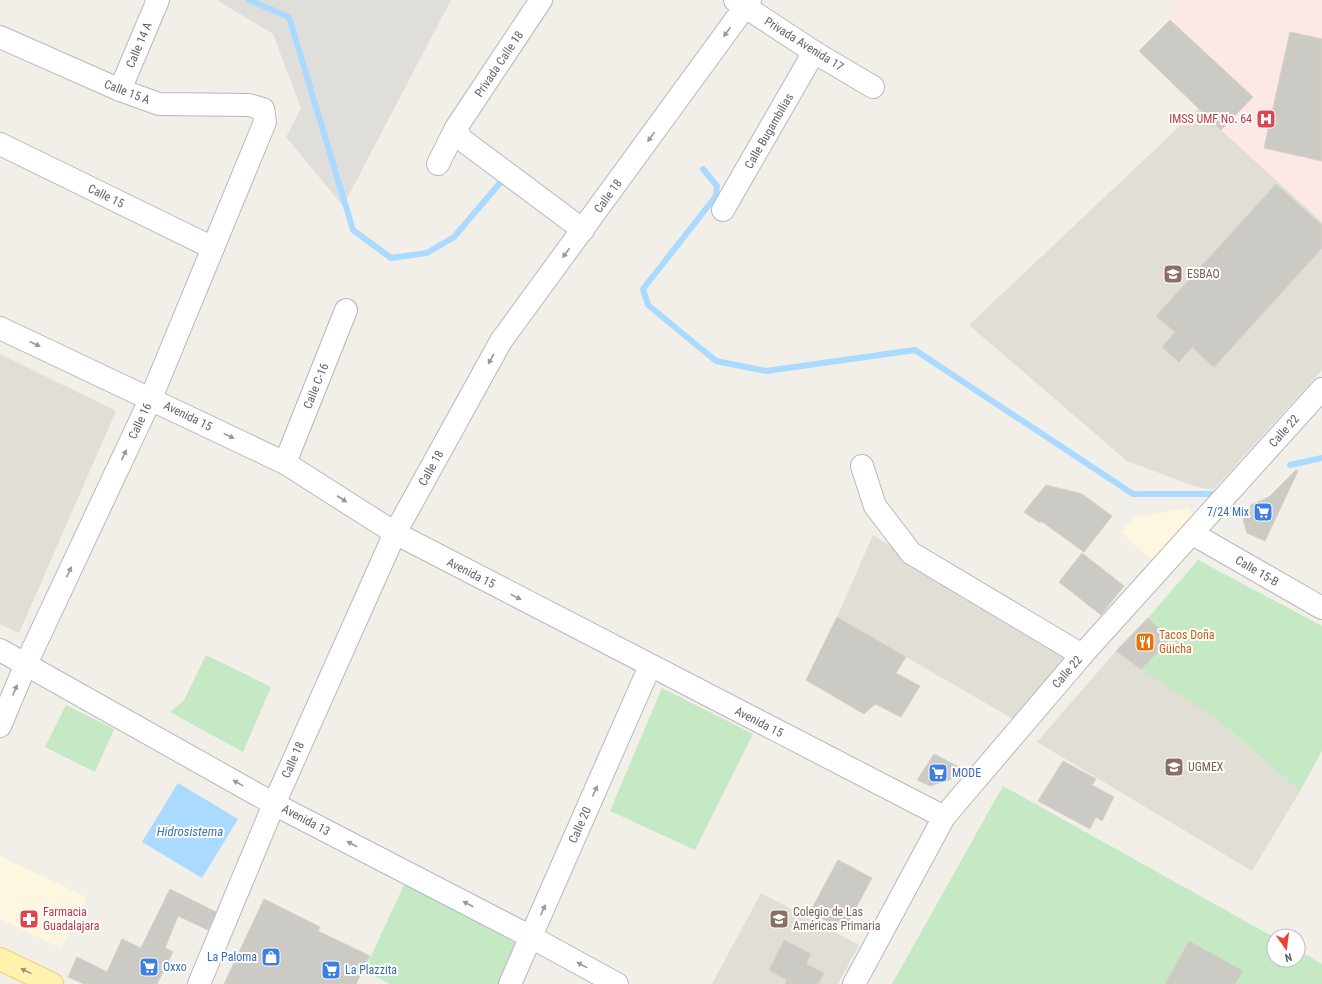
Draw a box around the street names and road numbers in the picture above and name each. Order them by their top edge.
street label: Privada Avenida 17 [762,14,846,74]
street label: Calle 14 A [123,20,155,70]
street label: Privada Calle 18 [472,28,526,100]
street label: Calle 15 A [102,77,152,107]
street label: Calle Bugambilias [742,91,796,171]
street label: Calle 18 [591,176,625,216]
street label: Calle 15 [86,181,126,211]
street label: Calle C-16 [301,361,332,411]
street label: Avenida 15 [161,398,215,434]
street label: Calle 16 [126,401,154,441]
street label: Calle 22 [1266,412,1302,450]
street label: Calle 18 [416,448,446,488]
street label: Calle 15-B [1233,553,1281,589]
street label: Avenida 15 [445,555,497,591]
street label: Calle 22 [1049,653,1085,691]
street label: Avenida 15 [733,704,785,740]
street label: Calle 18 [279,740,307,780]
street label: Avenida 13 [280,802,332,838]
street label: Calle 20 [566,805,594,845]

